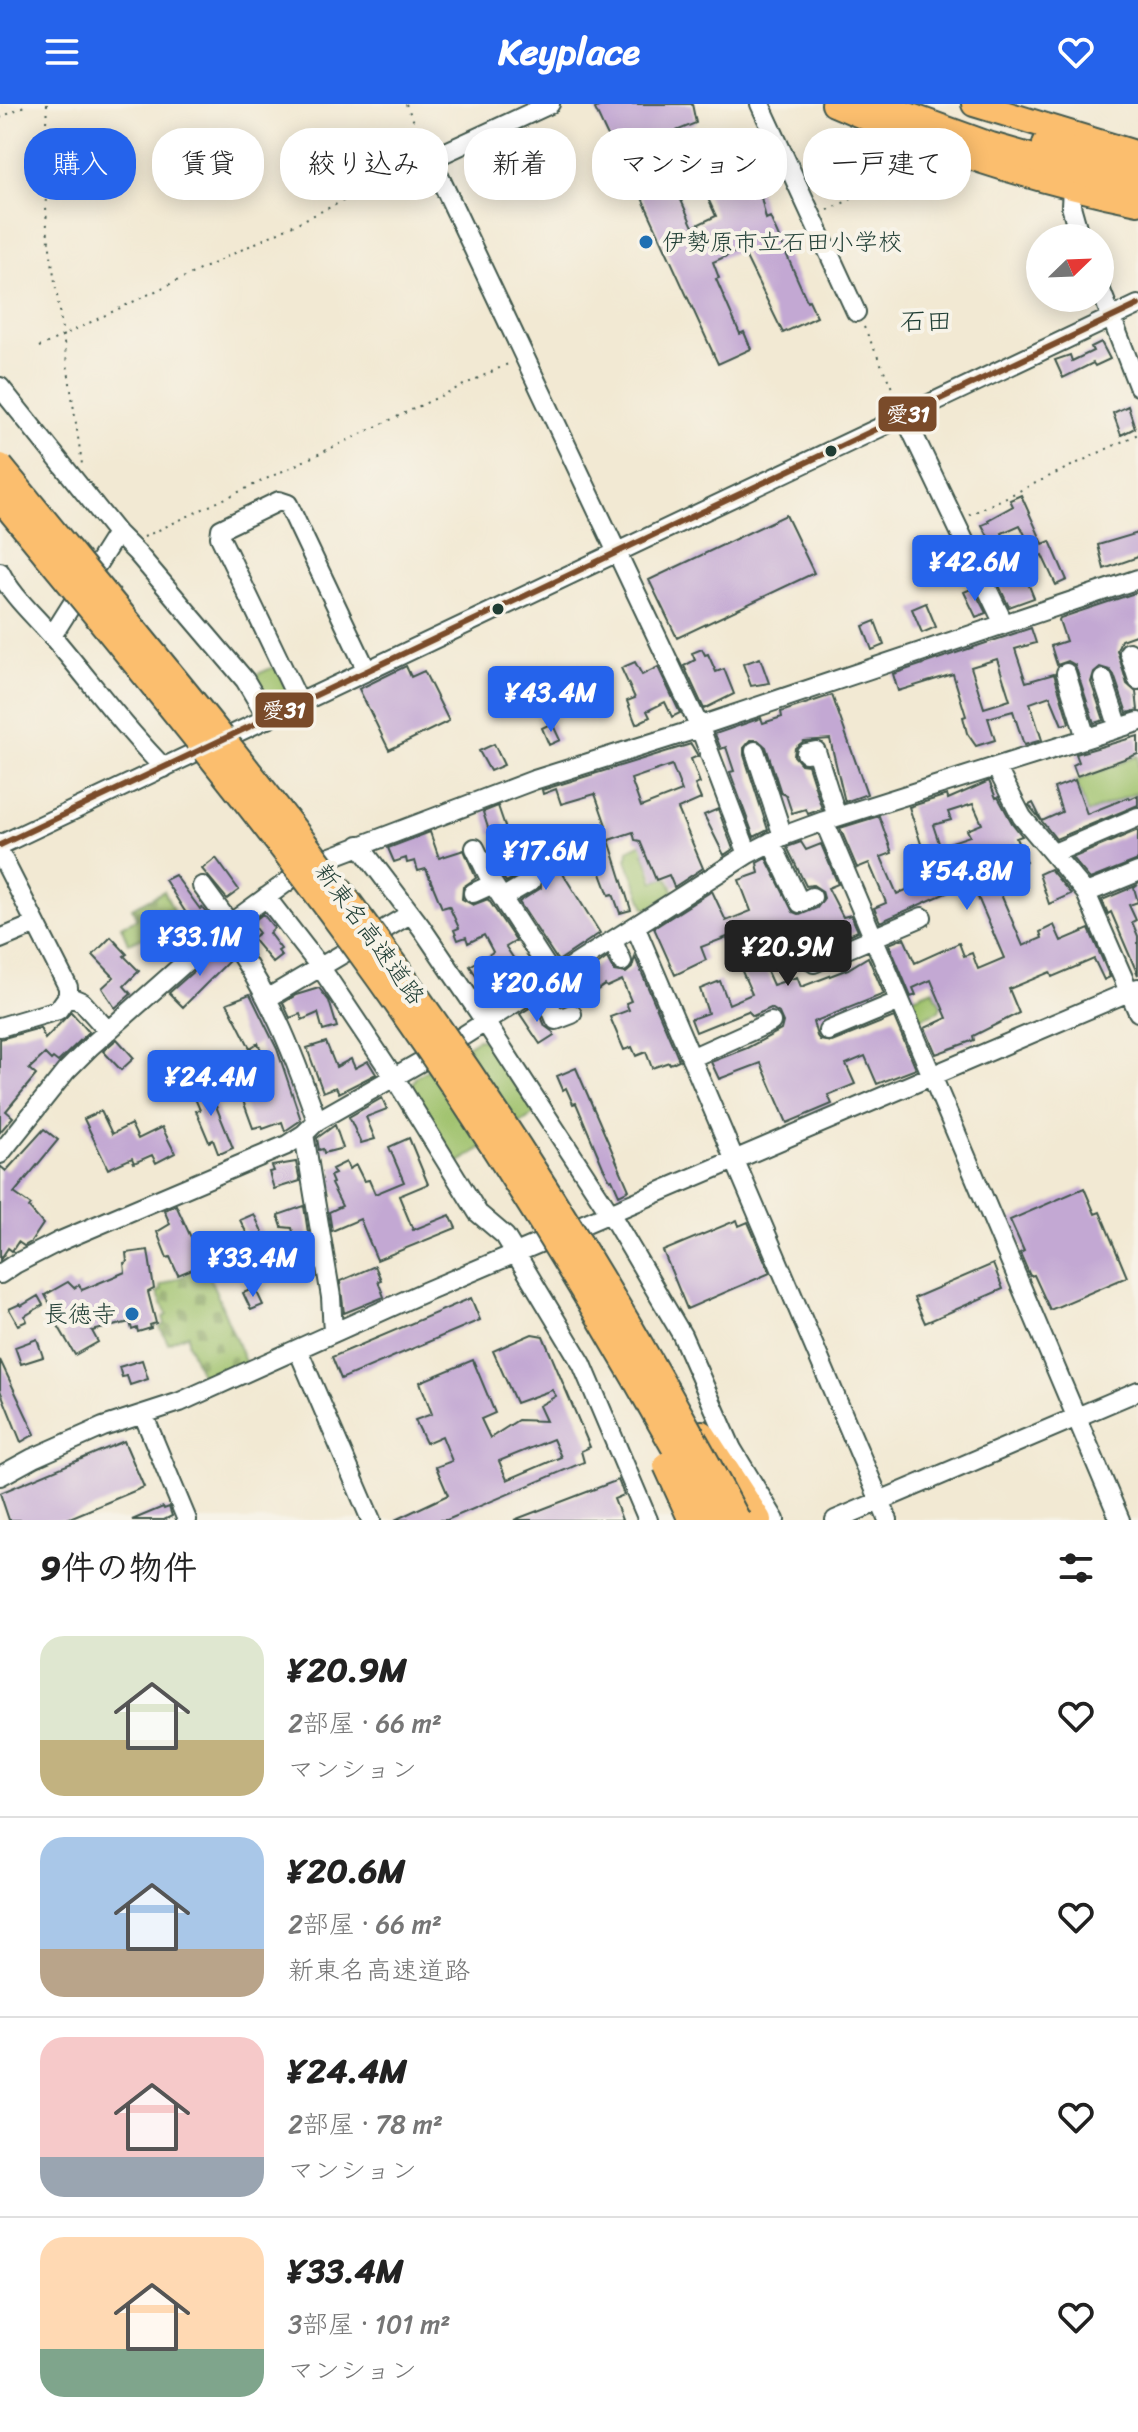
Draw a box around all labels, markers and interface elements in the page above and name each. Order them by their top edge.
text: Keyplace [498,20,640,84]
icon: menu [40,30,84,74]
icon: heart [1054,30,1098,74]
chip: 購入 [24,128,136,200]
chip: 賃貸 [152,128,264,200]
chip: 絞り込み [280,128,448,200]
chip: 新着 [464,128,576,200]
chip: マンション [592,128,787,200]
chip: 一戸建て [803,128,971,200]
place label: 伊勢原市立石田小学校 [662,221,902,263]
north arrow [1026,224,1114,312]
map controls [1026,224,1114,312]
marker: 伊勢原市立石田小学校 [637,233,655,251]
district label: 石田 [900,298,952,344]
line badge: 愛31 [877,395,938,433]
text: 愛31 [886,395,930,434]
unlabelled marker [823,443,839,459]
pin: ¥42.6M [910,535,1040,603]
text: ¥42.6M [930,538,1020,584]
unlabelled marker [490,601,506,617]
pin: ¥43.4M [486,666,616,734]
text: ¥43.4M [506,669,596,715]
line badge: 愛31 [254,691,315,729]
text: 愛31 [262,691,306,730]
pin: ¥17.6M [481,824,611,892]
text: ¥17.6M [504,827,588,873]
pin: ¥54.8M [902,844,1032,912]
text: ¥54.8M [921,847,1013,893]
street label: 新東名高速道路 [304,854,436,1014]
pin: ¥33.1M [135,910,265,978]
text: ¥33.1M [158,913,242,959]
pin: ¥20.9M [723,920,853,988]
text: ¥20.9M [743,923,833,969]
pin: ¥20.6M [472,956,602,1024]
text: ¥20.6M [492,959,582,1005]
pin: ¥24.4M [146,1050,276,1118]
text: ¥24.4M [165,1053,257,1099]
pin: ¥33.4M [188,1231,318,1299]
text: ¥33.4M [209,1234,297,1280]
place label: 長徳寺 [44,1293,116,1335]
marker: 長徳寺 [123,1305,141,1323]
text: 9件の物件 [40,1538,197,1598]
icon: filters [1054,1546,1098,1590]
text: ¥20.9M [288,1640,407,1700]
icon: home [104,1668,200,1764]
icon: heart [1054,1694,1098,1738]
text: 2部屋 · 66 m² [288,1700,442,1746]
text: マンション [288,1746,417,1792]
text: ¥20.6M [288,1841,405,1901]
icon: home [104,1869,200,1965]
icon: heart [1054,1895,1098,1939]
text: 2部屋 · 66 m² [288,1901,442,1947]
text: 新東名高速道路 [288,1947,470,1993]
text: ¥24.4M [288,2041,407,2101]
icon: home [104,2069,200,2165]
icon: heart [1054,2095,1098,2139]
text: 2部屋 · 78 m² [288,2101,443,2147]
text: マンション [288,2147,417,2193]
text: ¥33.4M [288,2241,403,2301]
icon: home [104,2269,200,2365]
icon: heart [1054,2295,1098,2339]
text: 3部屋 · 101 m² [288,2301,450,2347]
text: マンション [288,2347,417,2393]

